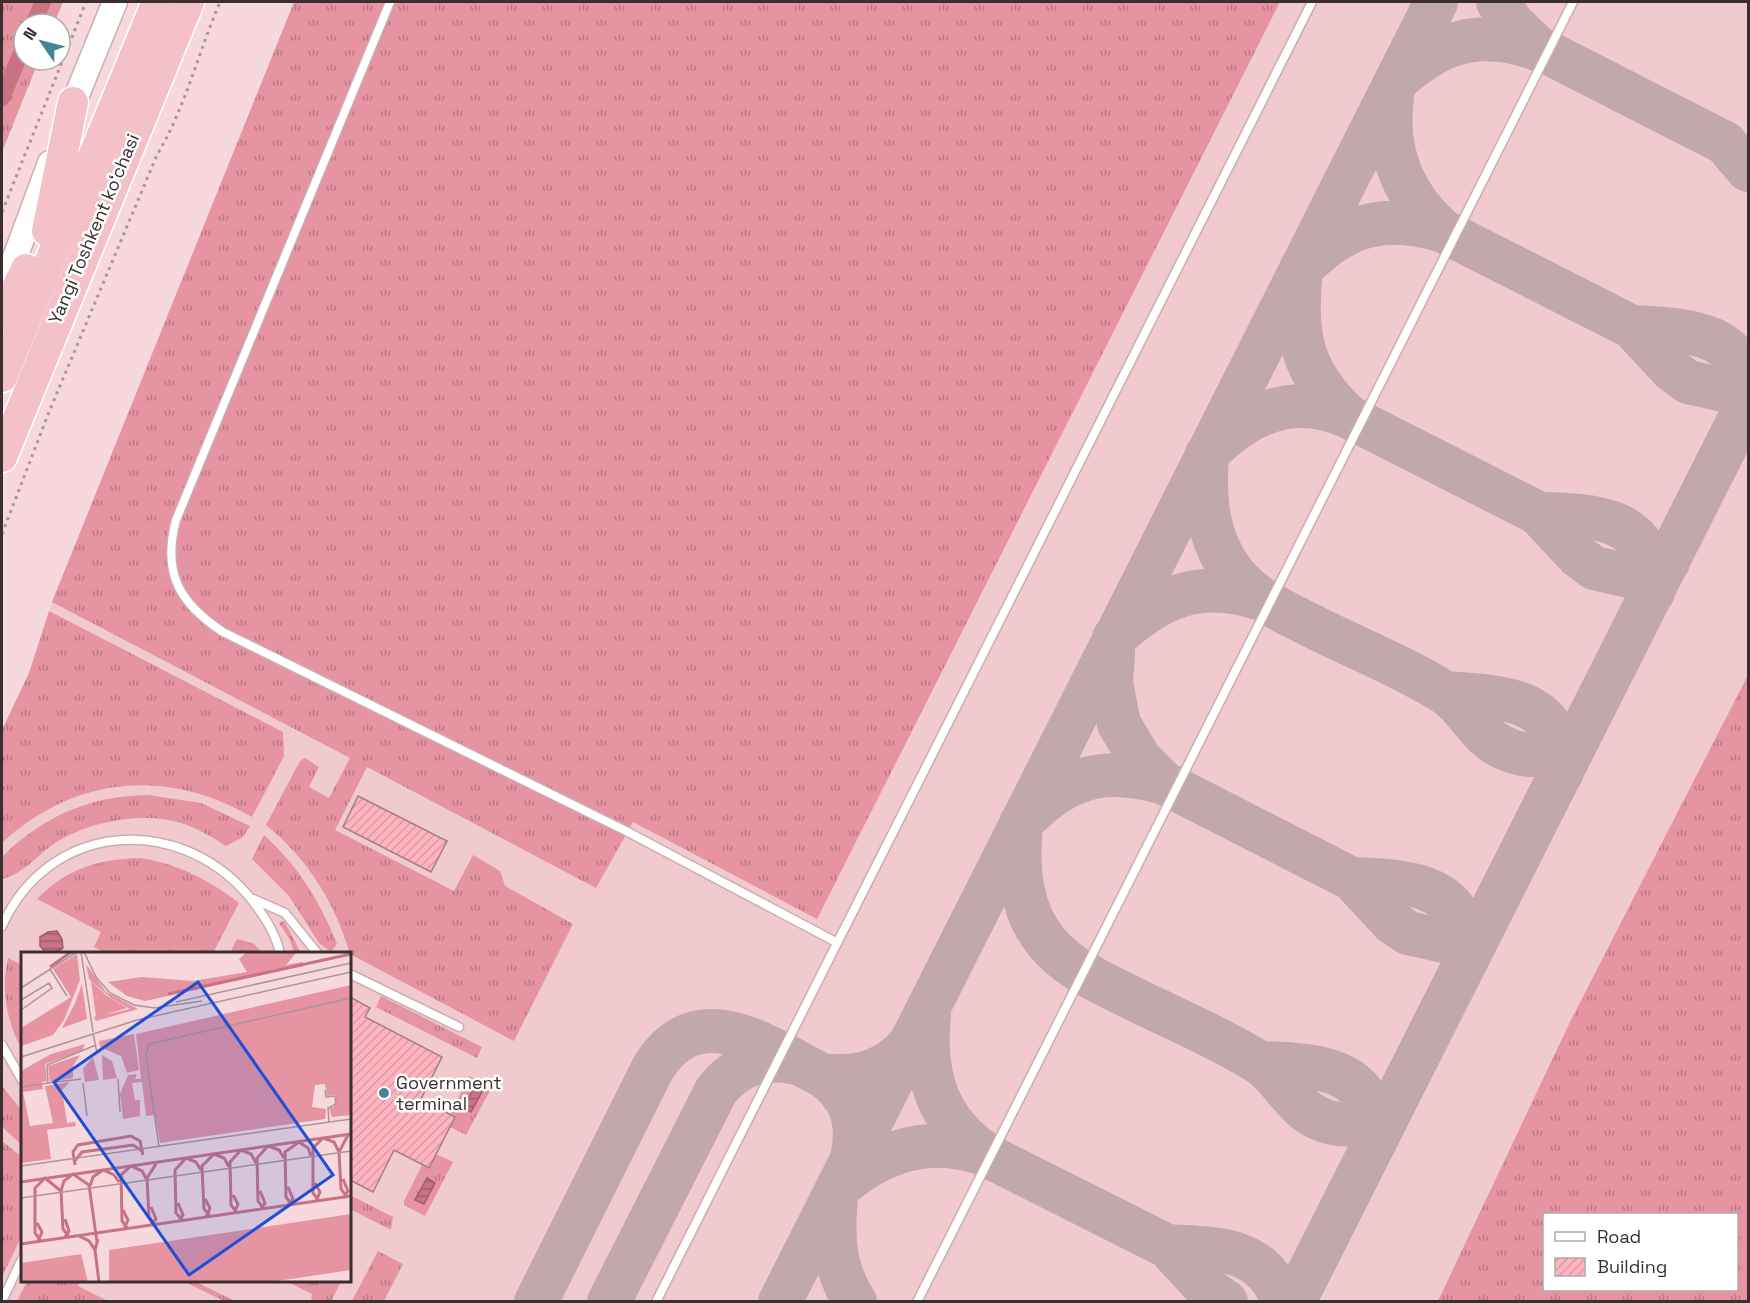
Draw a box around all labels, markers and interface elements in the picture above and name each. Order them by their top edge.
north arrow [12,12,72,72]
text: N [18,23,42,44]
street label: Yangi Toshkent ko‘chasi [43,130,144,327]
inset map [21,952,351,1282]
place label: Government terminal [396,1071,502,1115]
marker: Government terminal [377,1086,391,1100]
legend [1543,1213,1738,1291]
text: Road [1597,1225,1641,1248]
text: Building [1597,1255,1667,1278]

